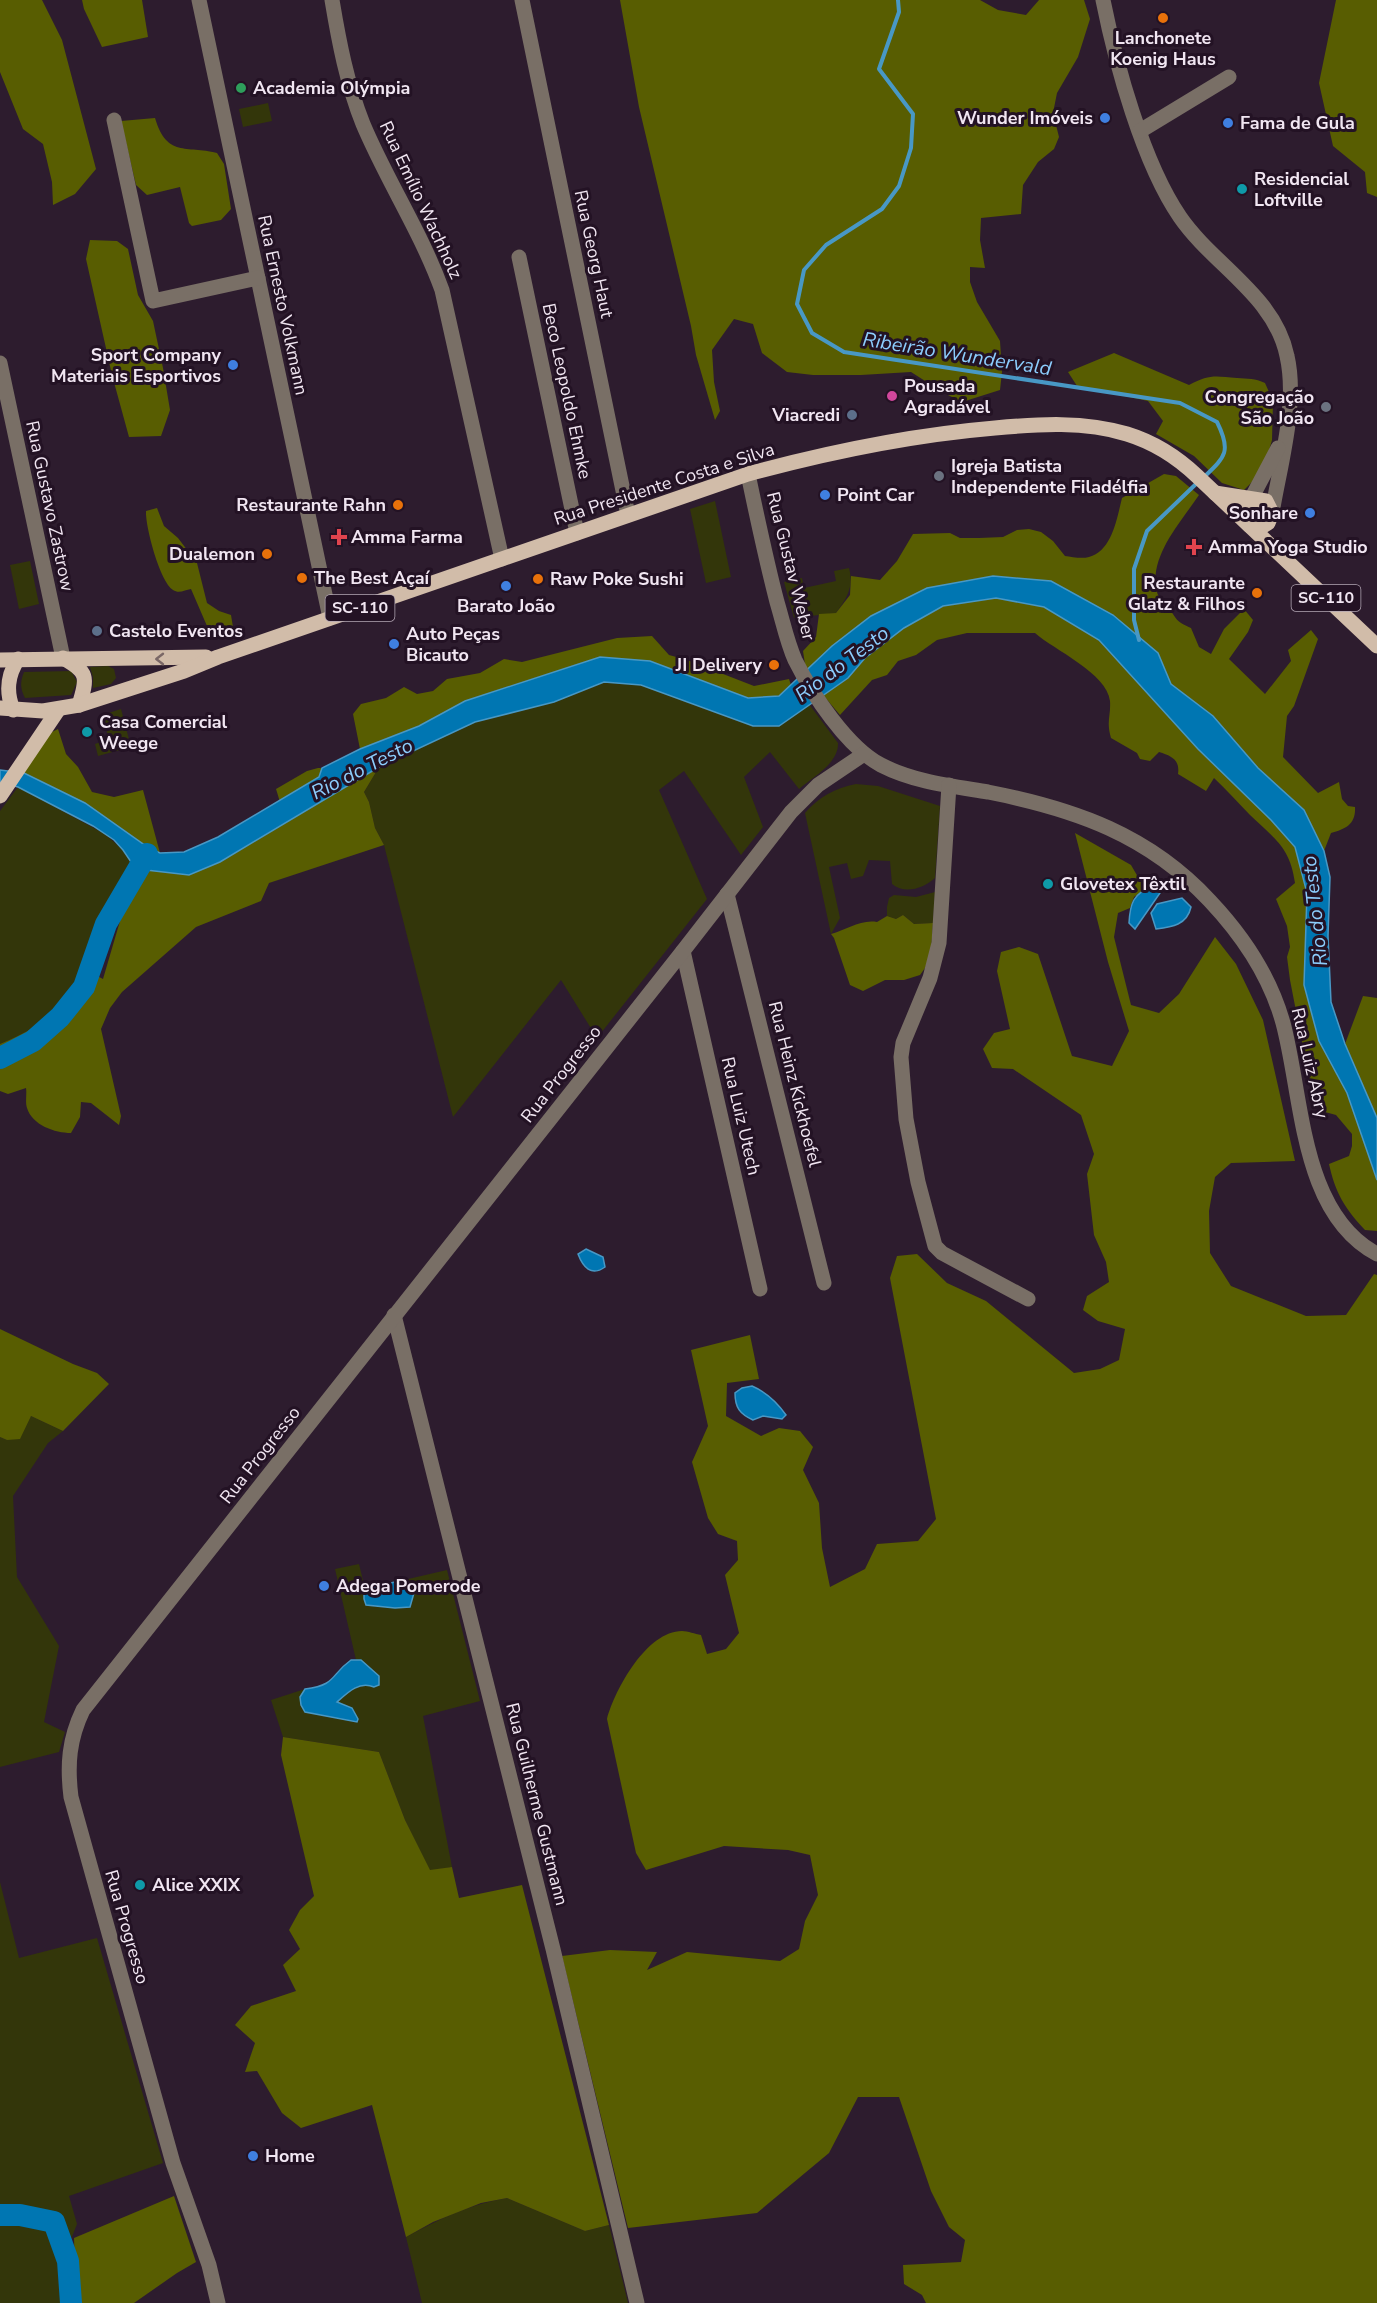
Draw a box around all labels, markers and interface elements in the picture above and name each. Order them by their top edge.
marker: Lanchonete Koenig Haus [1156,11,1170,25]
place label: Lanchonete Koenig Haus [1110,26,1216,71]
place label: Academia Olýmpia [253,76,410,100]
marker: Academia Olýmpia [234,81,248,95]
place label: Wunder Imóveis [957,106,1093,130]
marker: Wunder Imóveis [1098,111,1112,125]
place label: Fama de Gula [1240,111,1355,135]
marker: Fama de Gula [1221,116,1235,130]
street label: Rua Emílio Wachholz [374,117,468,283]
place label: Residencial Loftville [1254,167,1349,212]
marker: Residencial Loftville [1235,182,1249,196]
street label: Rua Georg Haut [569,188,619,321]
street label: Rua Ernesto Volkmann [252,213,314,397]
street label: Beco Leopoldo Ehmke [537,301,597,481]
water label: Ribeirão Wundervald [861,326,1054,382]
place label: Sport Company Materiais Esportivos [51,343,222,388]
marker: Sport Company Materiais Esportivos [226,358,240,372]
place label: Pousada Agradável [904,374,991,419]
place label: Congregação São João [1205,385,1314,430]
marker: Pousada Agradável [885,389,899,403]
marker: Congregação São João [1319,400,1333,414]
place label: Viacredi [771,403,840,427]
marker: Viacredi [845,408,859,422]
street label: Rua Gustavo Zastrow [20,419,80,593]
street label: Rua Presidente Costa e Silva [551,437,777,531]
place label: Igreja Batista Independente Filadélfia [951,454,1148,499]
marker: Igreja Batista Independente Filadélfia [932,469,946,483]
place label: Point Car [837,483,914,507]
marker: Point Car [818,488,832,502]
street label: Rua Gustav Weber [761,489,821,643]
place label: Restaurante Rahn [236,493,386,517]
marker: Restaurante Rahn [391,498,405,512]
place label: Sonhare [1229,501,1298,525]
marker: Sonhare [1303,506,1317,520]
place label: Amma Farma [351,525,463,549]
marker: Amma Farma [332,530,346,544]
place label: Amma Yoga Studio [1208,535,1368,559]
marker: Amma Yoga Studio [1185,538,1203,556]
place label: Dualemon [169,542,255,566]
marker: Dualemon [260,547,274,561]
place label: The Best Açaí [314,566,431,590]
place label: Raw Poke Sushi [550,567,684,591]
marker: The Best Açaí [295,571,309,585]
place label: Restaurante Glatz & Filhos [1128,571,1245,616]
marker: Raw Poke Sushi [531,572,545,586]
marker: Barato João [499,579,513,593]
road number: SC-110 [1292,585,1360,611]
marker: Restaurante Glatz & Filhos [1250,586,1264,600]
place label: Barato João [457,594,555,618]
road number: SC-110 [326,595,394,621]
place label: Castelo Eventos [109,619,243,643]
water label: Rio do Testo [790,620,894,708]
place label: Auto Peças Bicauto [406,622,500,667]
marker: Castelo Eventos [90,624,104,638]
marker: Auto Peças Bicauto [387,637,401,651]
one-way arrow [155,653,164,665]
place label: JI Delivery [675,653,763,677]
marker: JI Delivery [767,658,781,672]
place label: Casa Comercial Weege [99,710,228,755]
marker: Casa Comercial Weege [80,725,94,739]
water label: Rio do Testo [306,732,418,806]
water label: Rio do Testo [1296,854,1334,968]
place label: Glovetex Têxtil [1060,872,1186,896]
marker: Glovetex Têxtil [1041,877,1055,891]
street label: Rua Heinz Kickhoefel [763,999,827,1170]
street label: Rua Luiz Abry [1286,1005,1335,1121]
street label: Rua Progresso [515,1020,607,1128]
street label: Rua Luiz Utech [716,1055,766,1177]
street label: Rua Progresso [214,1401,306,1509]
place label: Adega Pomerode [336,1574,481,1598]
marker: Adega Pomerode [317,1579,331,1593]
street label: Rua Guilherme Gustmann [500,1700,574,1908]
street label: Rua Progresso [99,1867,155,1987]
place label: Alice XXIX [152,1873,241,1897]
marker: Alice XXIX [133,1878,147,1892]
place label: Home [265,2144,315,2168]
marker: Home [246,2149,260,2163]

